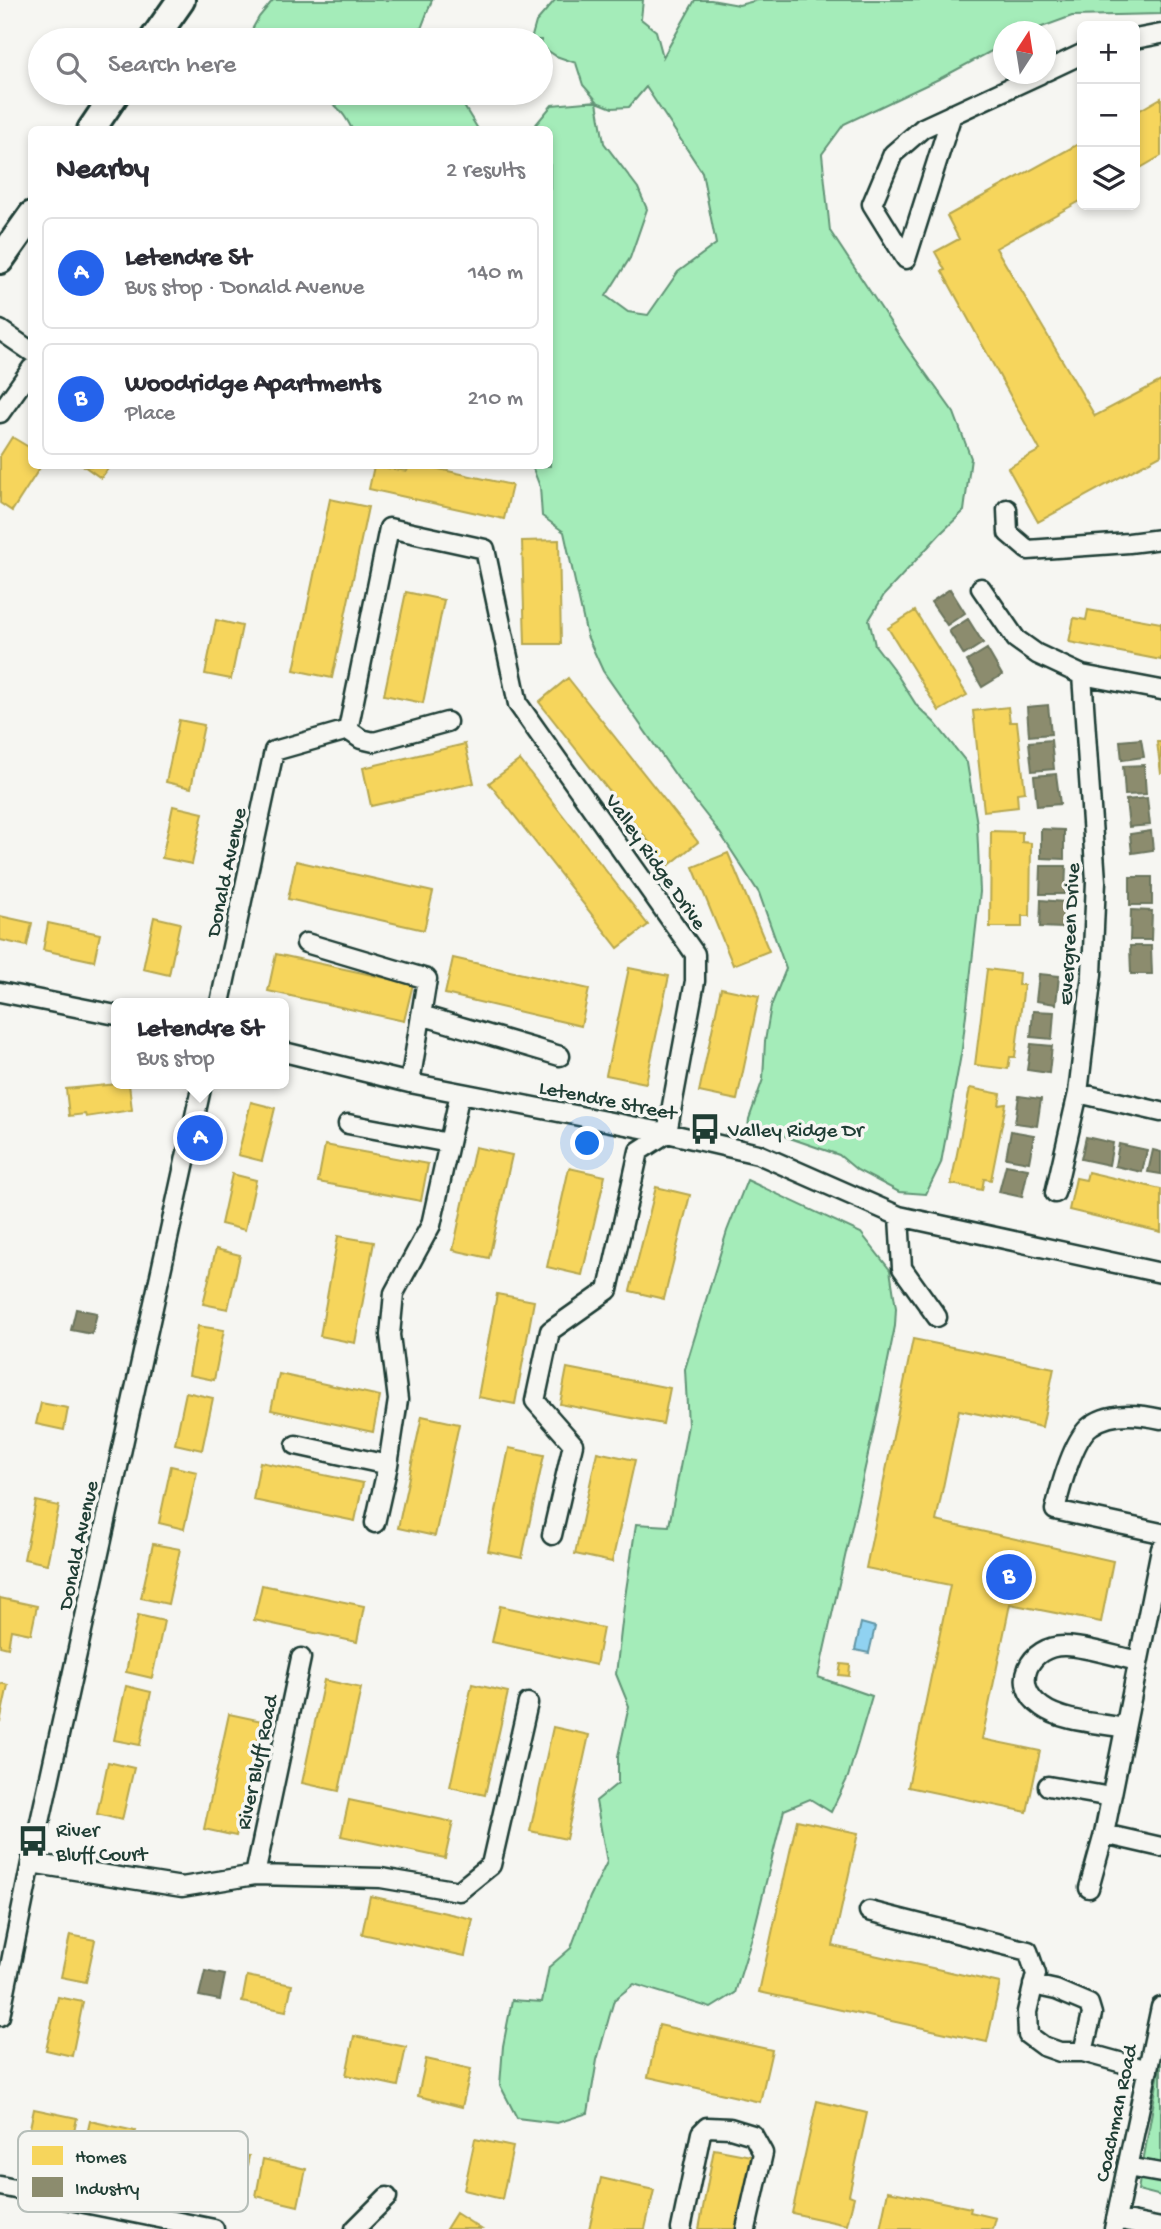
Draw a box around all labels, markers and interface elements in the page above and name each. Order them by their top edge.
north arrow [993,21,1056,84]
map controls [1077,21,1140,210]
button: + [1077,21,1140,84]
search box [28,28,553,105]
icon: search [52,48,90,86]
text: Search here [108,51,236,82]
button: − [1077,84,1140,147]
button: layers [1077,147,1140,210]
text: Nearby [56,154,149,189]
text: 2 results [446,158,525,185]
text: Letendre St [125,244,251,275]
text: A [74,260,88,287]
text: 140 m [468,260,523,287]
text: Bus stop · Donald Avenue [125,275,364,302]
text: Woodridge Apartments [125,370,381,401]
text: B [75,386,87,413]
text: 210 m [468,386,523,413]
text: Place [125,401,175,428]
street label: Valley Ridge Drive [597,789,711,937]
street label: Donald Avenue [202,805,255,941]
street label: Evergreen Drive [1055,861,1088,1006]
popup [111,998,289,1089]
text: Letendre St [137,1015,263,1046]
text: Bus stop [137,1046,215,1073]
street label: Letendre Street [536,1077,681,1128]
pin: A [177,1112,223,1164]
bus stop icon: Valley Ridge Dr [688,1112,722,1146]
place label: Valley Ridge Dr [727,1120,865,1145]
your location [570,1126,604,1160]
street label: Donald Avenue [54,1478,107,1614]
pin: B [986,1551,1032,1603]
street label: River Bluff Road [233,1691,286,1832]
place label: River Bluff Court [55,1820,150,1869]
bus stop icon: River Bluff Court [16,1824,50,1858]
street label: Coachman Road [1092,2041,1146,2185]
legend [18,2131,248,2212]
text: Homes [75,2147,127,2170]
text: Industry [75,2179,140,2202]

